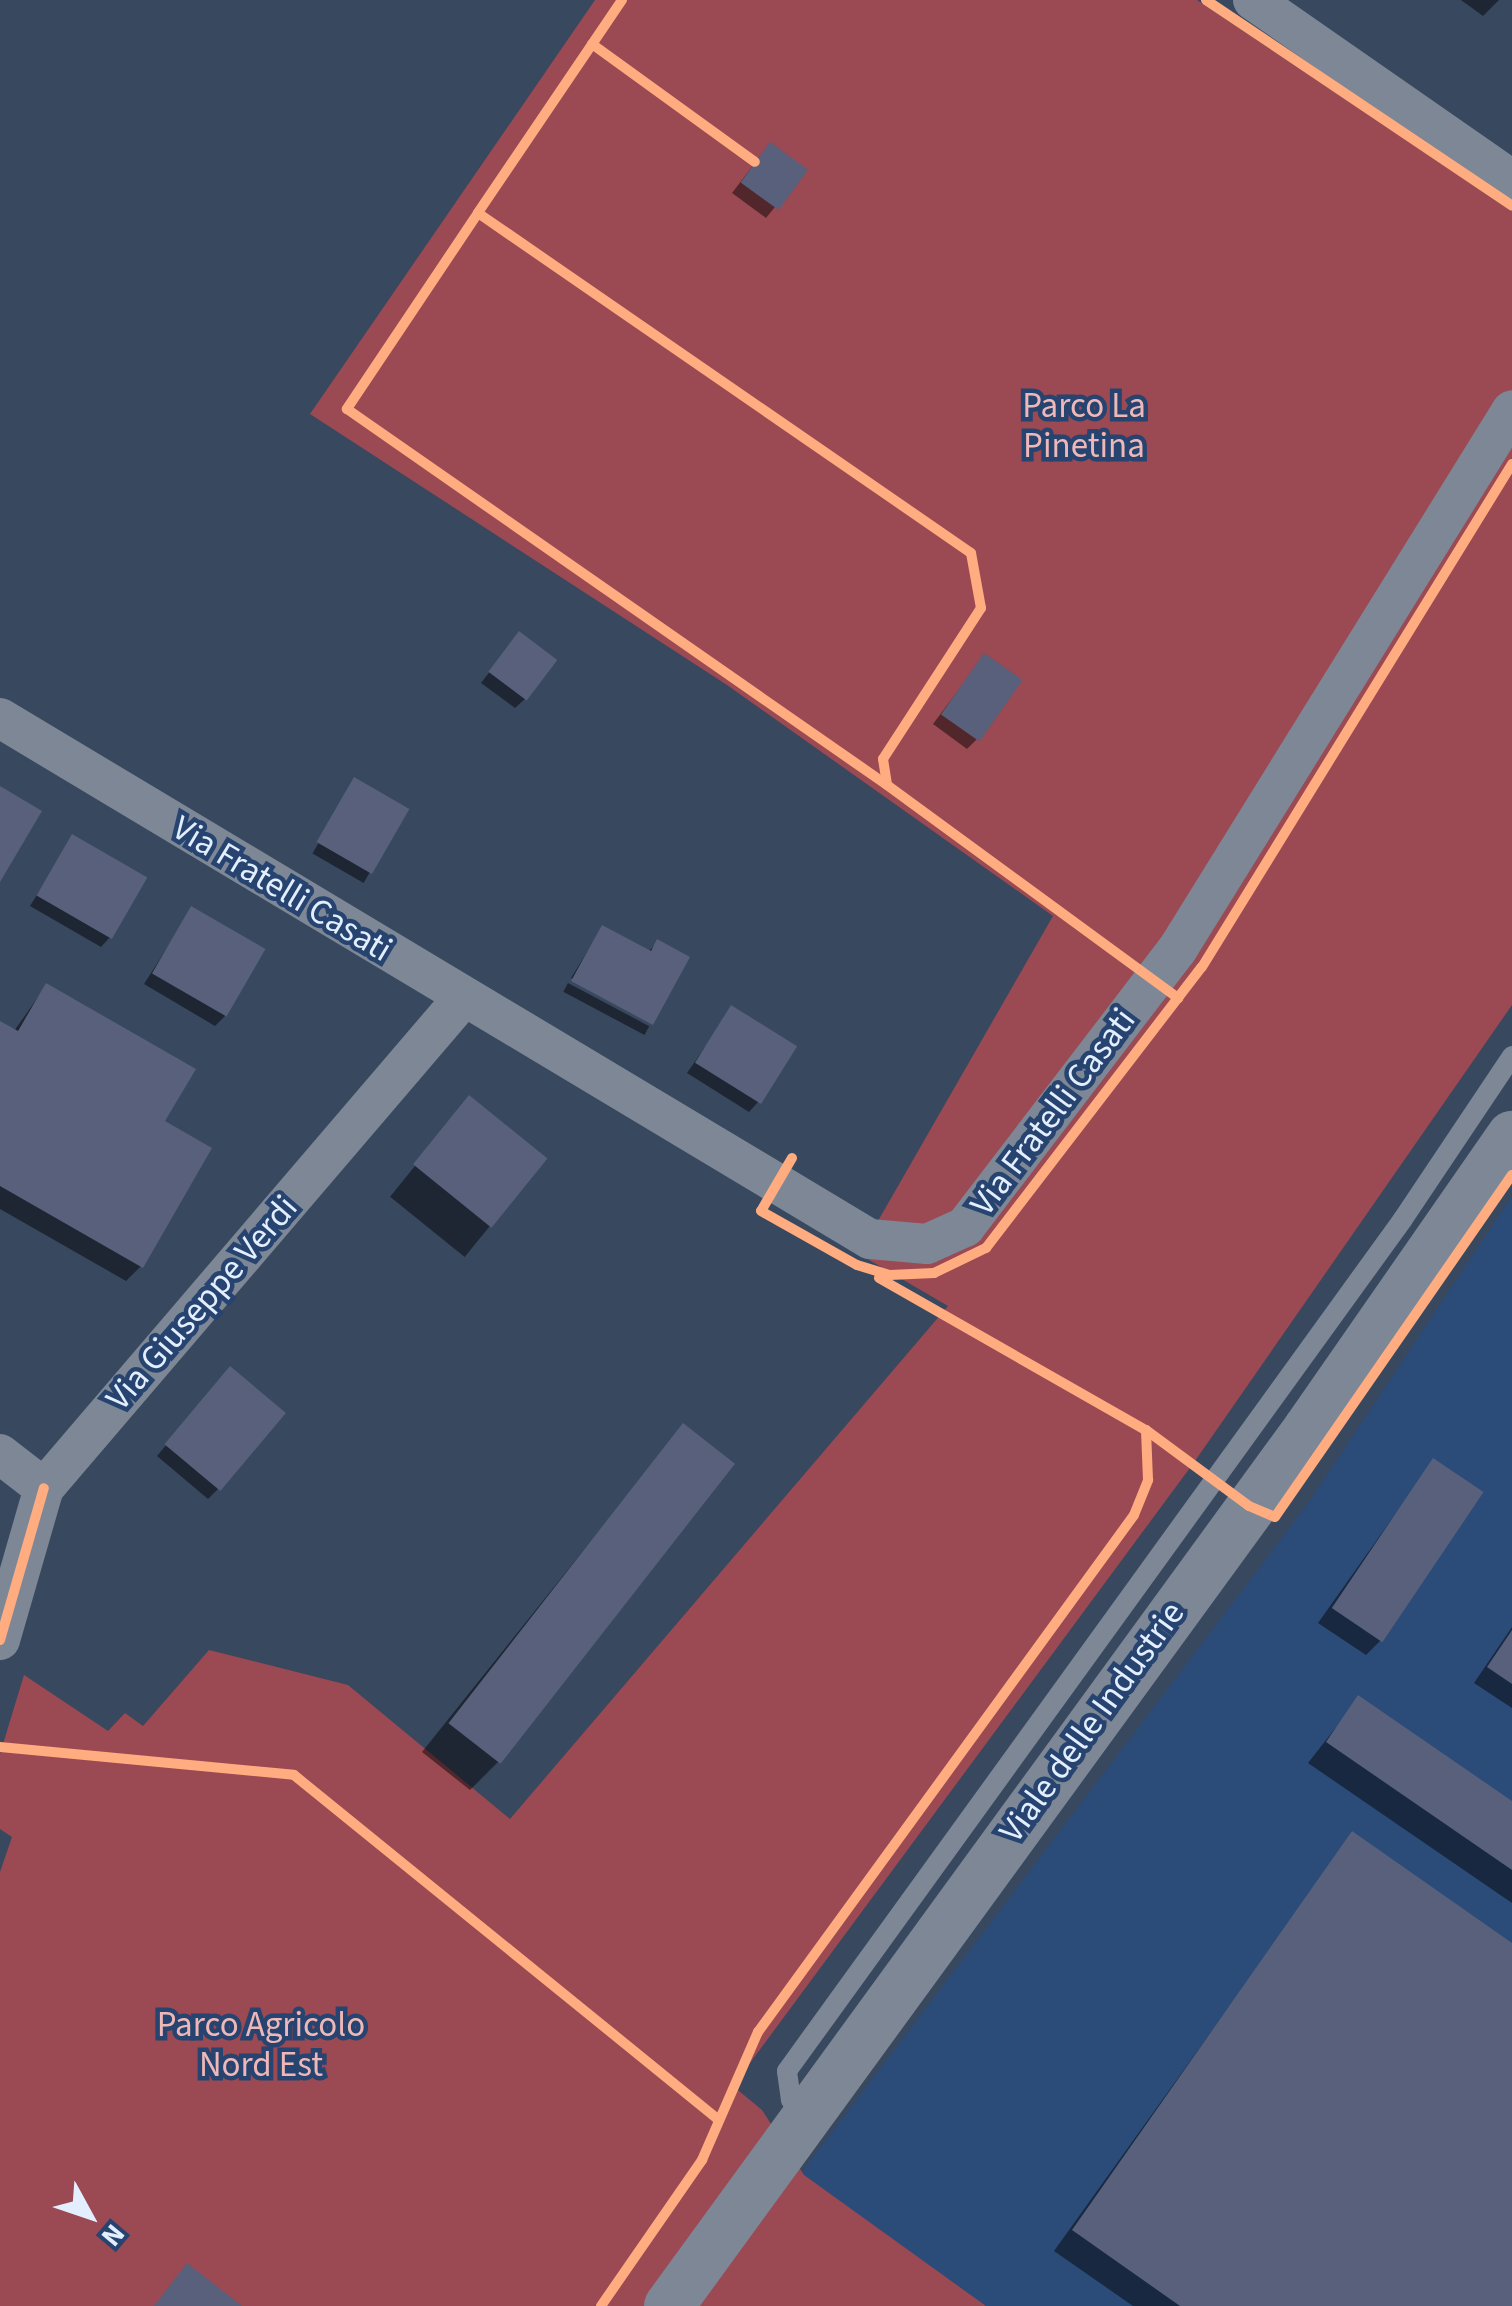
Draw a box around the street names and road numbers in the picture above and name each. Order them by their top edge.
street label: Via Fratelli Casati [165,807,399,971]
street label: Via Fratelli Casati [961,1000,1145,1224]
street label: Via Giuseppe Verdi [97,1187,307,1419]
street label: Viale delle Industrie [991,1593,1193,1851]

